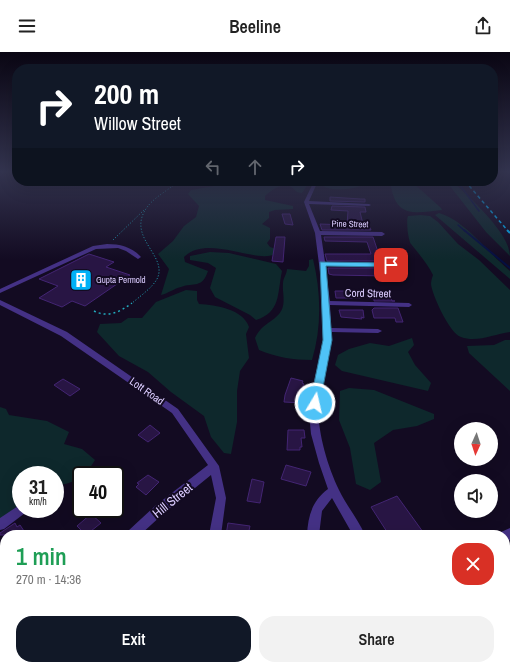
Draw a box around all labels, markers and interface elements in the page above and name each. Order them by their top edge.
text: Beeline [229,14,281,39]
icon: menu [16,15,38,37]
icon: share [472,15,494,37]
text: 200 m [94,75,159,113]
icon: right [28,80,80,132]
text: Willow Street [94,111,181,136]
icon: left [202,156,224,178]
icon: ahead [244,156,266,178]
icon: right [286,156,308,178]
street label: Pine Street [331,218,369,230]
pin [374,248,408,282]
icon: arrive [380,254,402,276]
building icon: Gupta Permold [68,267,94,293]
place label: Gupta Permold [96,274,146,286]
street label: Cord Street [345,286,392,300]
street label: Lott Road [127,374,167,408]
position arrow [294,382,336,424]
north arrow [454,422,498,466]
map controls [454,422,498,518]
speed limit sign: 40 [72,466,124,518]
text: 31 [29,473,47,500]
button: sound [454,474,498,518]
street label: Hill Street [149,479,196,522]
text: km/h [29,495,47,508]
text: 1 min [16,540,67,572]
button: close [452,543,494,585]
text: 270 m · 14:36 [16,571,81,588]
button: Exit [16,616,251,662]
button: Share [259,616,494,662]

